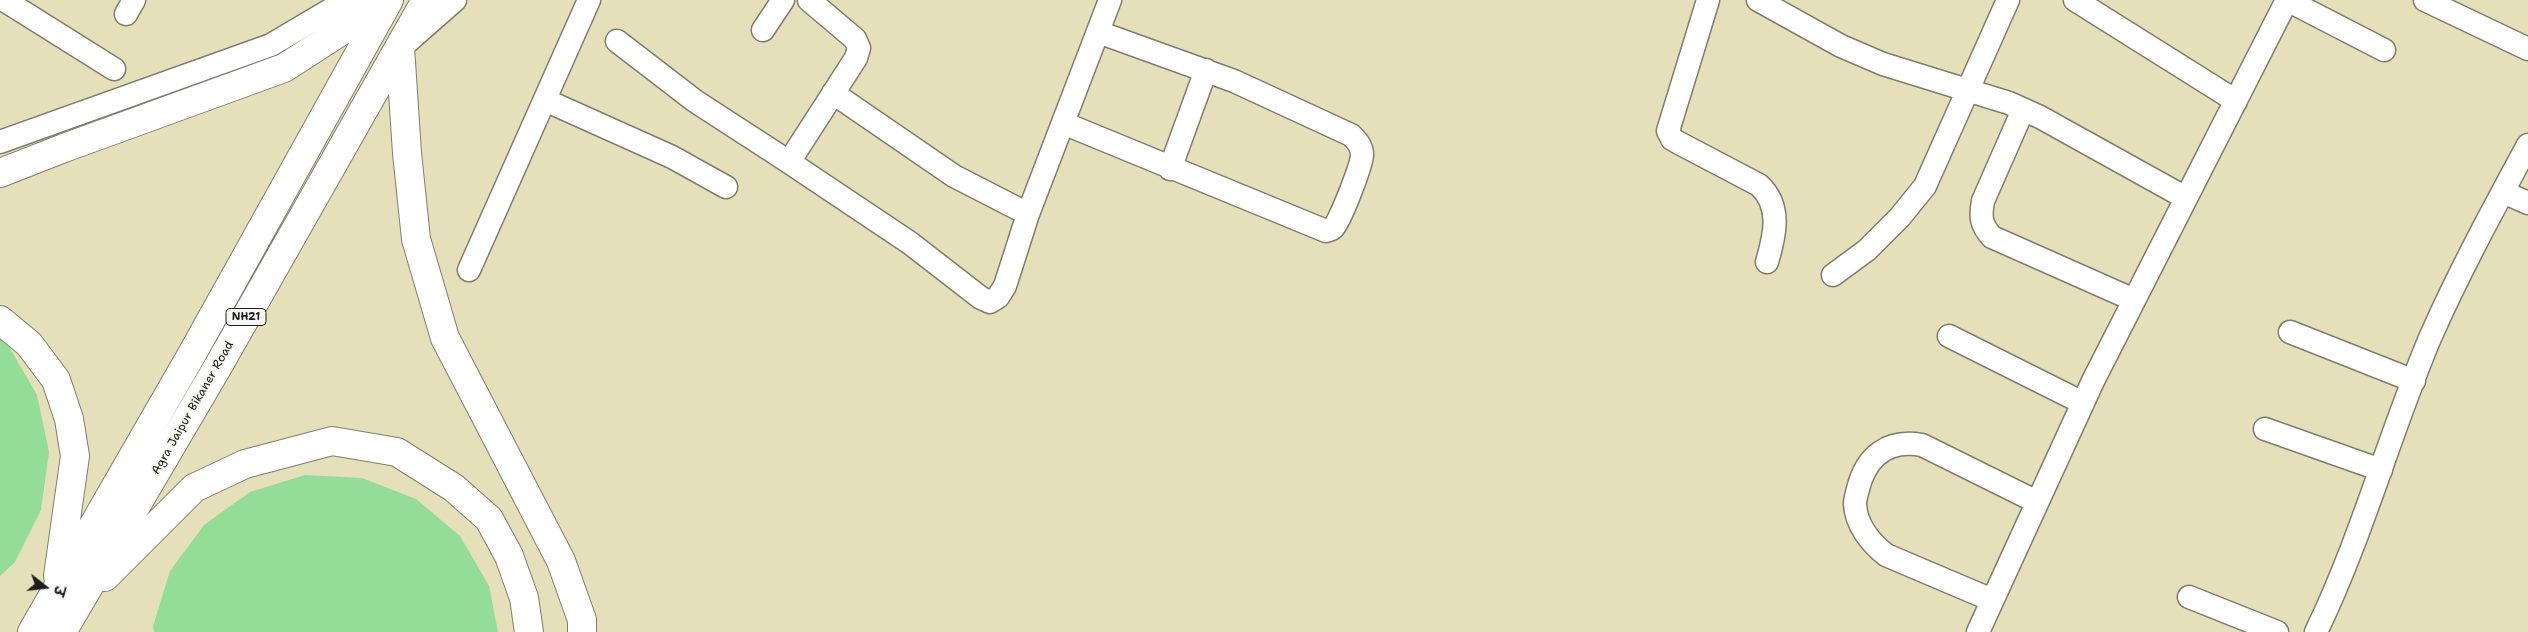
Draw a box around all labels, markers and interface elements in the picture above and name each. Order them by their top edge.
road number: NH21 [226,308,266,326]
street label: Agra Jaipur Bikaner Road [149,339,237,477]
north arrow [20,562,70,612]
text: उ [49,584,69,598]

